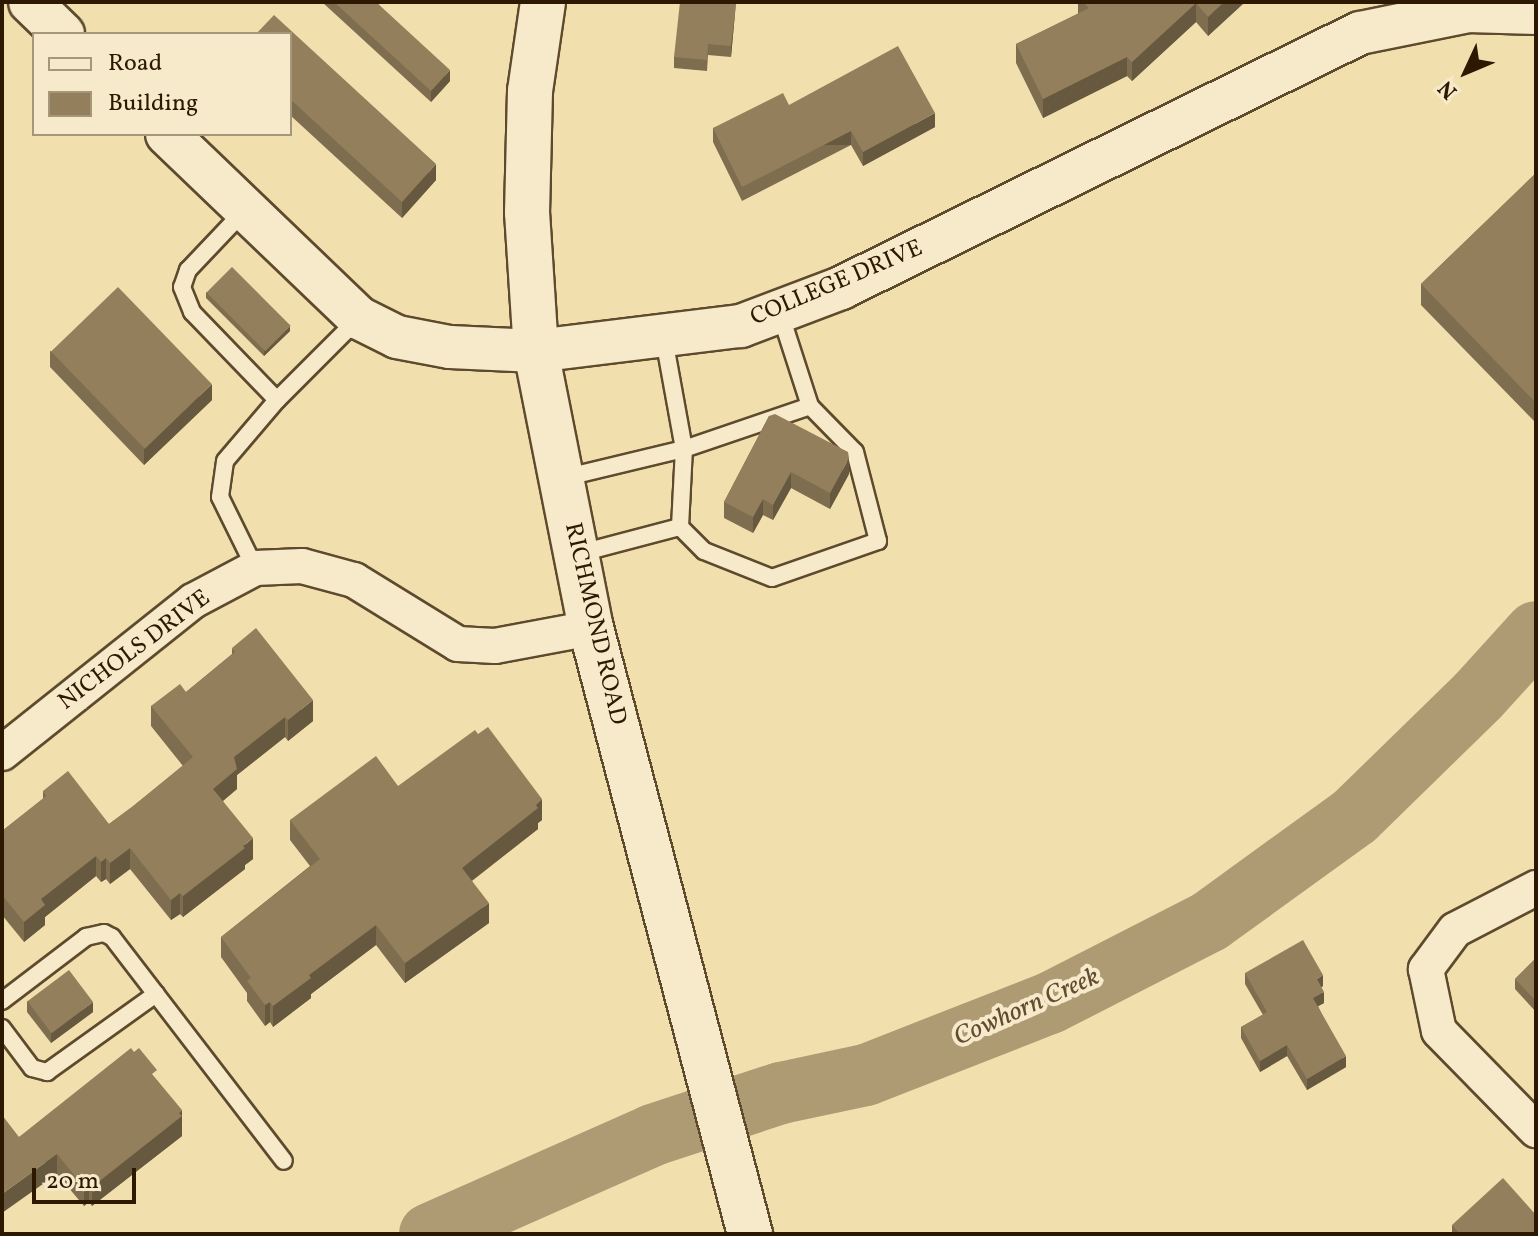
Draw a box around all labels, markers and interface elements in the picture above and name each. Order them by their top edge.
legend [32,32,292,136]
north arrow [1426,32,1506,112]
text: Road [108,47,162,81]
text: N [1432,73,1465,106]
text: Building [108,87,198,121]
street label: COLLEGE DRIVE [747,235,927,333]
street label: RICHMOND ROAD [557,520,631,728]
street label: NICHOLS DRIVE [53,585,217,717]
water label: Cowhorn Creek [949,962,1105,1054]
scale bar [36,1152,140,1202]
text: 20 m [46,1165,99,1199]

